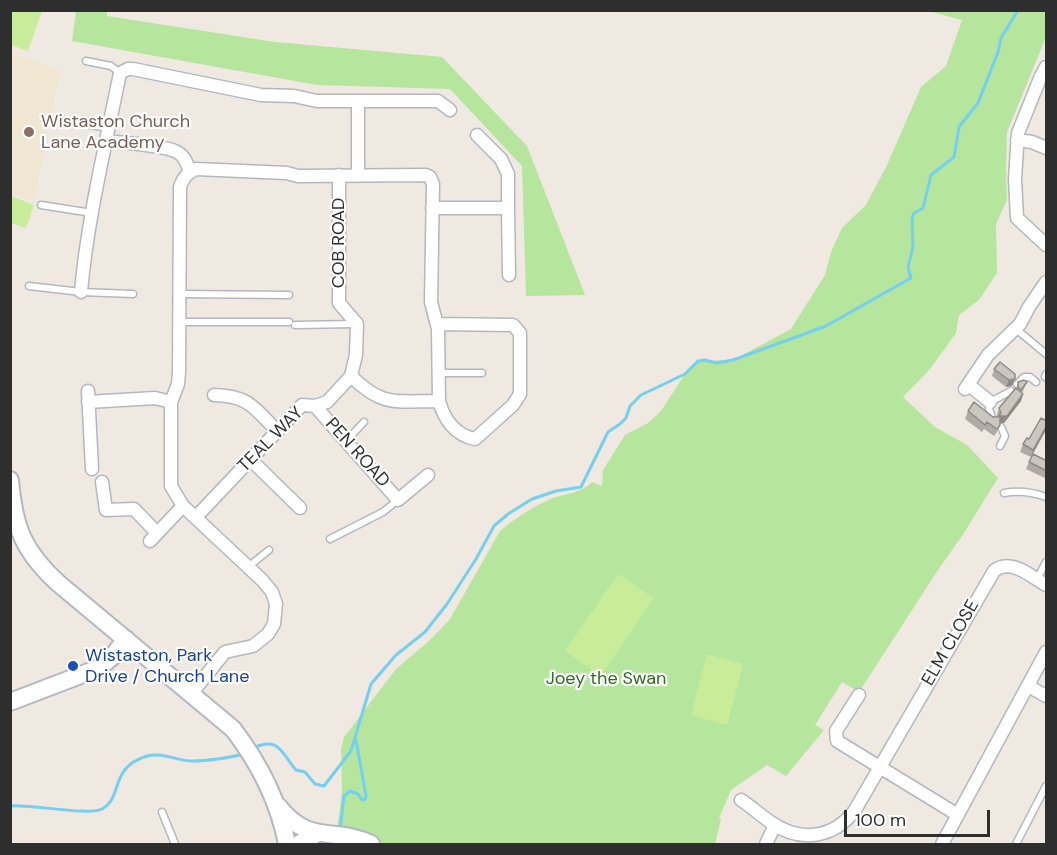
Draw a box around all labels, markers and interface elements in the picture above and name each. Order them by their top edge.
place label: Wistaston Church Lane Academy [41,111,190,154]
marker: Wistaston Church Lane Academy [22,125,36,139]
street label: COB ROAD [328,198,350,288]
street label: TEAL WAY [234,403,308,477]
street label: PEN ROAD [320,414,394,492]
street label: ELM CLOSE [918,596,984,690]
place label: Wistaston, Park Drive / Church Lane [85,645,249,688]
marker: Wistaston, Park Drive / Church Lane [66,659,80,673]
park label: Joey the Swan [546,668,666,690]
scale bar [847,798,992,836]
text: 100 m [855,808,906,832]

